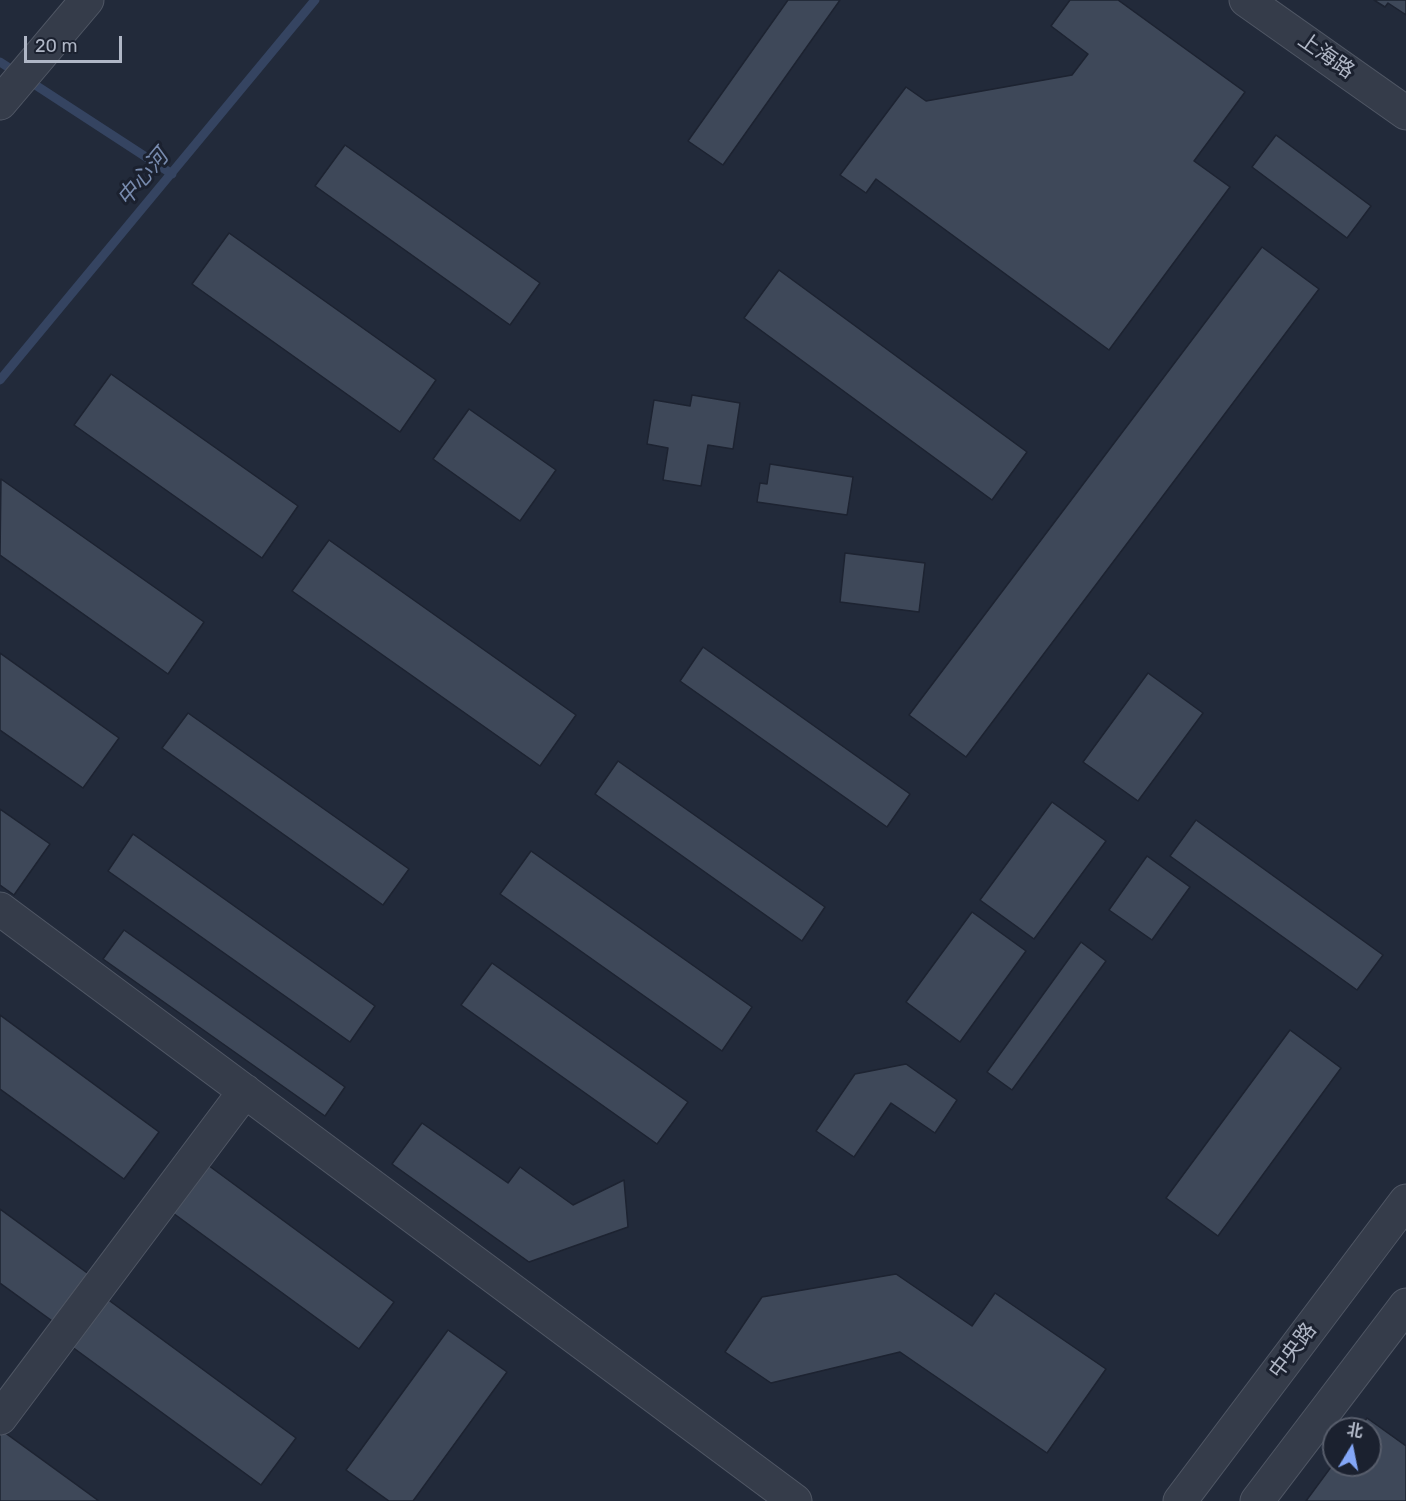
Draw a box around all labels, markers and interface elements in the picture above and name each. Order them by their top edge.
scale bar [27,24,124,62]
street label: 上海路 [1293,28,1359,84]
text: 20 m [35,35,77,57]
water label: 中心河 [112,144,174,212]
street label: 中央路 [1264,1318,1322,1384]
north arrow [1322,1417,1382,1477]
text: 北 [1345,1420,1364,1441]

